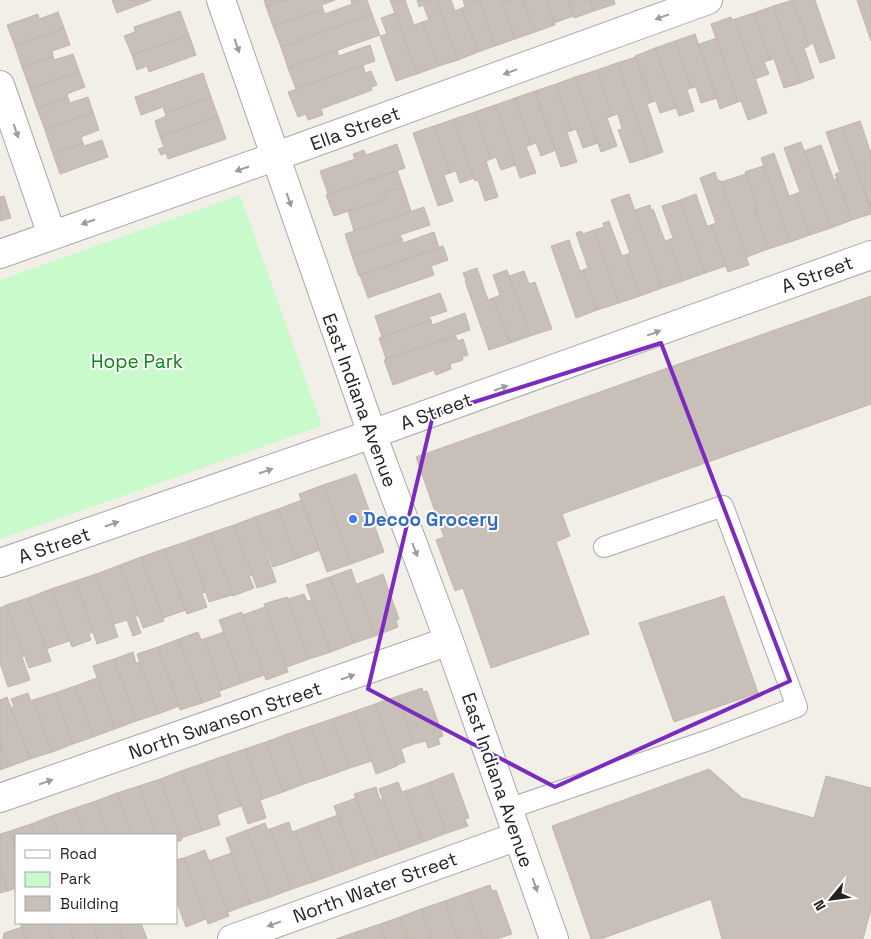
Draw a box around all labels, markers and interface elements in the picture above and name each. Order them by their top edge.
one-way arrow [655,14,670,21]
one-way arrow [233,39,241,54]
one-way arrow [502,69,517,76]
street label: Ella Street [307,101,404,156]
one-way arrow [13,124,20,139]
one-way arrow [234,166,249,173]
one-way arrow [285,193,293,208]
one-way arrow [80,218,95,226]
street label: A Street [778,250,857,299]
street label: East Indiana Avenue [316,310,403,491]
one-way arrow [647,329,662,336]
park label: Hope Park [91,349,183,374]
one-way arrow [494,384,509,391]
street label: A Street [397,387,476,436]
one-way arrow [258,467,273,474]
place label: Decoo Grocery [363,507,499,532]
marker: Decoo Grocery [347,513,359,525]
one-way arrow [105,520,120,528]
street label: A Street [15,521,94,569]
one-way arrow [412,543,419,558]
one-way arrow [341,672,356,680]
street label: North Swanson Street [125,676,325,765]
street label: East Indiana Avenue [456,689,539,871]
one-way arrow [39,778,54,786]
legend [15,834,178,924]
text: Road [60,844,97,863]
street label: North Water Street [290,846,461,929]
text: Park [60,869,91,888]
north arrow [806,874,856,924]
one-way arrow [532,877,539,892]
text: Building [60,894,119,913]
text: N [809,897,830,914]
one-way arrow [267,921,282,928]

